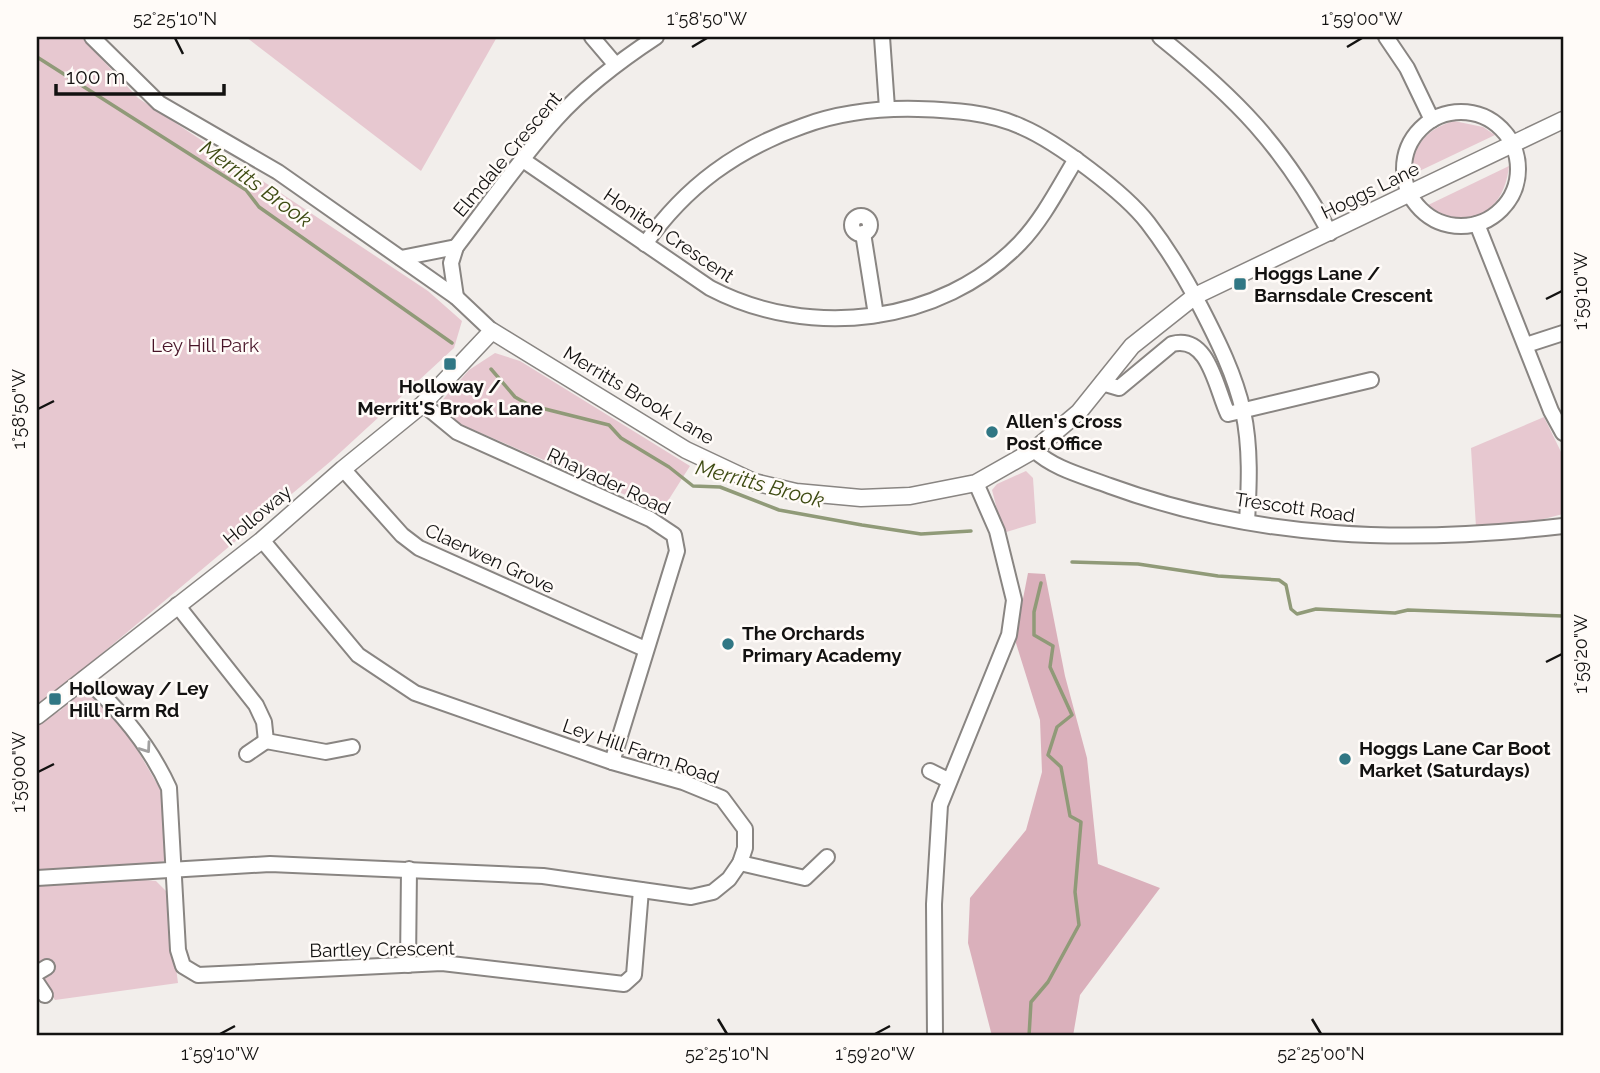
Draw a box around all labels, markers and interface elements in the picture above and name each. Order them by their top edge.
text: 52°25'10"N [133,8,217,29]
text: 1°58'50"W [667,8,747,29]
text: 1°59'00"W [1321,8,1403,29]
scale bar [56,52,224,96]
text: 100 m [66,64,125,89]
street label: Elmdale Crescent [448,87,566,221]
water label: Merritts Brook [196,135,317,232]
street label: Hoggs Lane [1317,157,1423,223]
street label: Honiton Crescent [600,183,739,287]
text: 1°59'10"W [1570,252,1591,330]
place label: Hoggs Lane / Barnsdale Crescent [1254,262,1434,306]
marker: Hoggs Lane / Barnsdale Crescent [1232,276,1248,292]
park label: Ley Hill Park [151,334,259,356]
street label: Merritts Brook Lane [560,341,718,449]
marker: Holloway / Merritt'S Brook Lane [442,356,458,372]
text: 1°58'50"W [8,369,29,449]
place label: Holloway / Merritt'S Brook Lane [357,375,543,419]
place label: Allen's Cross Post Office [1006,410,1122,454]
marker: Allen's Cross Post Office [984,424,1000,440]
street label: Rhayader Road [544,443,674,519]
water label: Merritts Brook [693,454,827,513]
street label: Holloway [219,480,295,550]
street label: Trescott Road [1233,488,1357,526]
street label: Claerwen Grove [422,518,558,598]
text: 1°59'20"W [1570,614,1591,694]
place label: The Orchards Primary Academy [742,622,902,666]
marker: The Orchards Primary Academy [720,636,736,652]
place label: Holloway / Ley Hill Farm Rd [69,677,209,721]
marker: Holloway / Ley Hill Farm Rd [47,691,63,707]
street label: Ley Hill Farm Road [560,714,722,788]
text: 1°59'00"W [8,731,29,813]
place label: Hoggs Lane Car Boot Market (Saturdays) [1359,737,1551,781]
one-way arrow [138,740,150,753]
marker: Hoggs Lane Car Boot Market (Saturdays) [1337,751,1353,767]
street label: Bartley Crescent [309,937,455,961]
text: 1°59'10"W [181,1043,259,1064]
text: 52°25'10"N [685,1043,769,1064]
text: 1°59'20"W [835,1043,915,1064]
text: 52°25'00"N [1277,1043,1365,1064]

